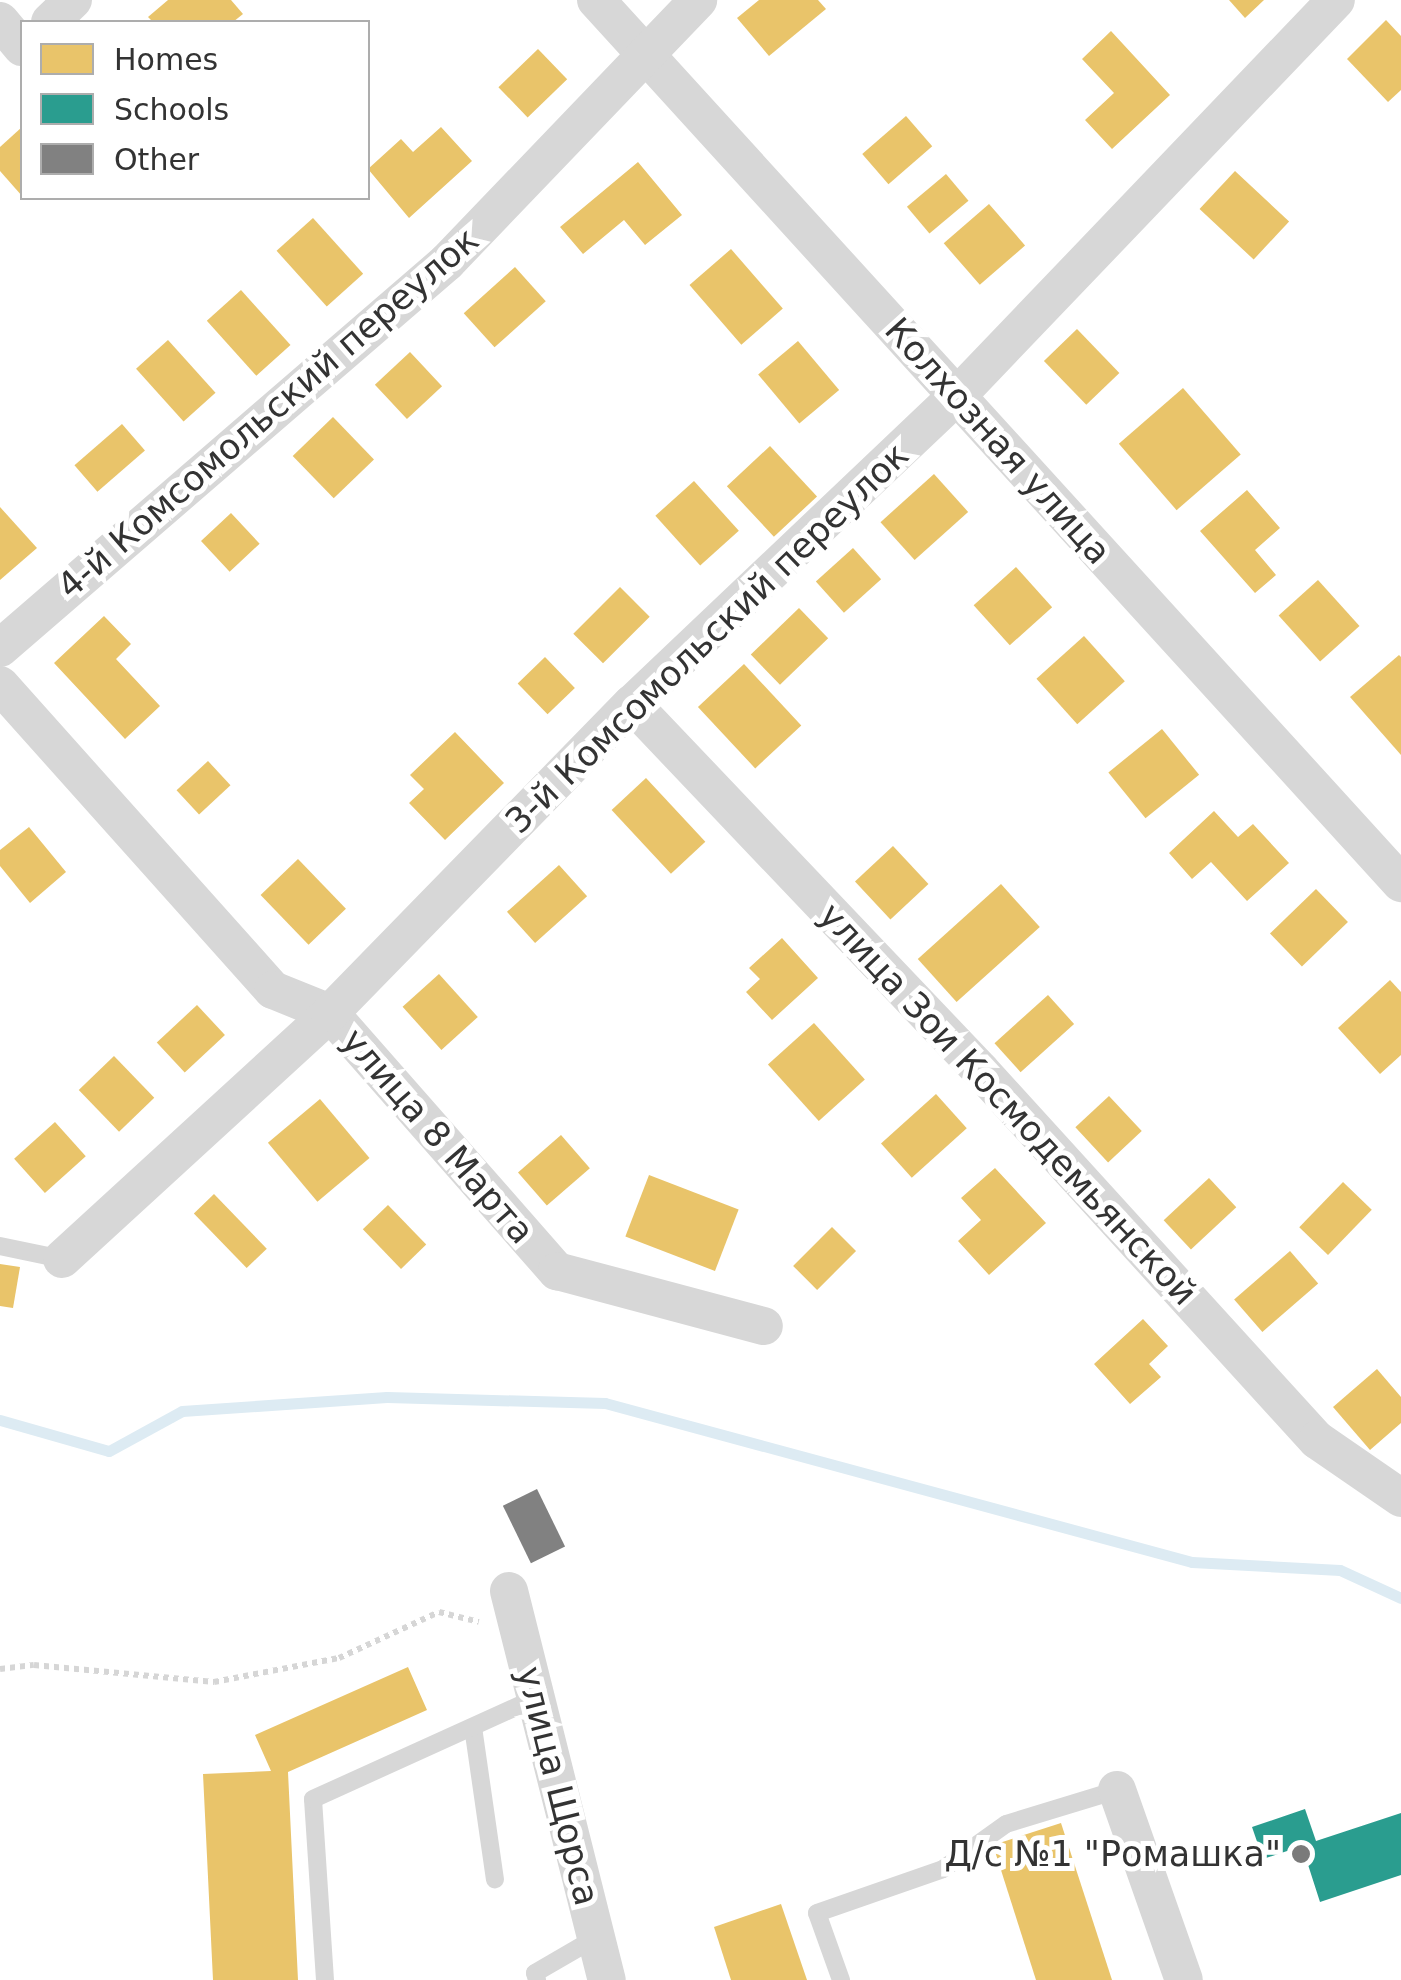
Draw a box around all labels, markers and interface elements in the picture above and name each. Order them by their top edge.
legend [20,20,370,200]
text: Homes [114,42,218,77]
text: Schools [114,92,229,127]
text: Other [114,142,199,177]
street label: 4-й Комсомольский переулок [49,219,487,607]
street label: Колхозная улица [876,309,1120,573]
street label: 3-й Комсомольский переулок [497,434,917,842]
street label: улица Зои Космодемьянской [810,894,1206,1314]
street label: улица 8 Марта [333,1020,543,1252]
street label: улица Щорса [508,1662,608,1910]
place label: Д/с №1 "Ромашка" [945,1833,1281,1875]
marker: Д/с №1 "Ромашка" [1290,1843,1312,1865]

